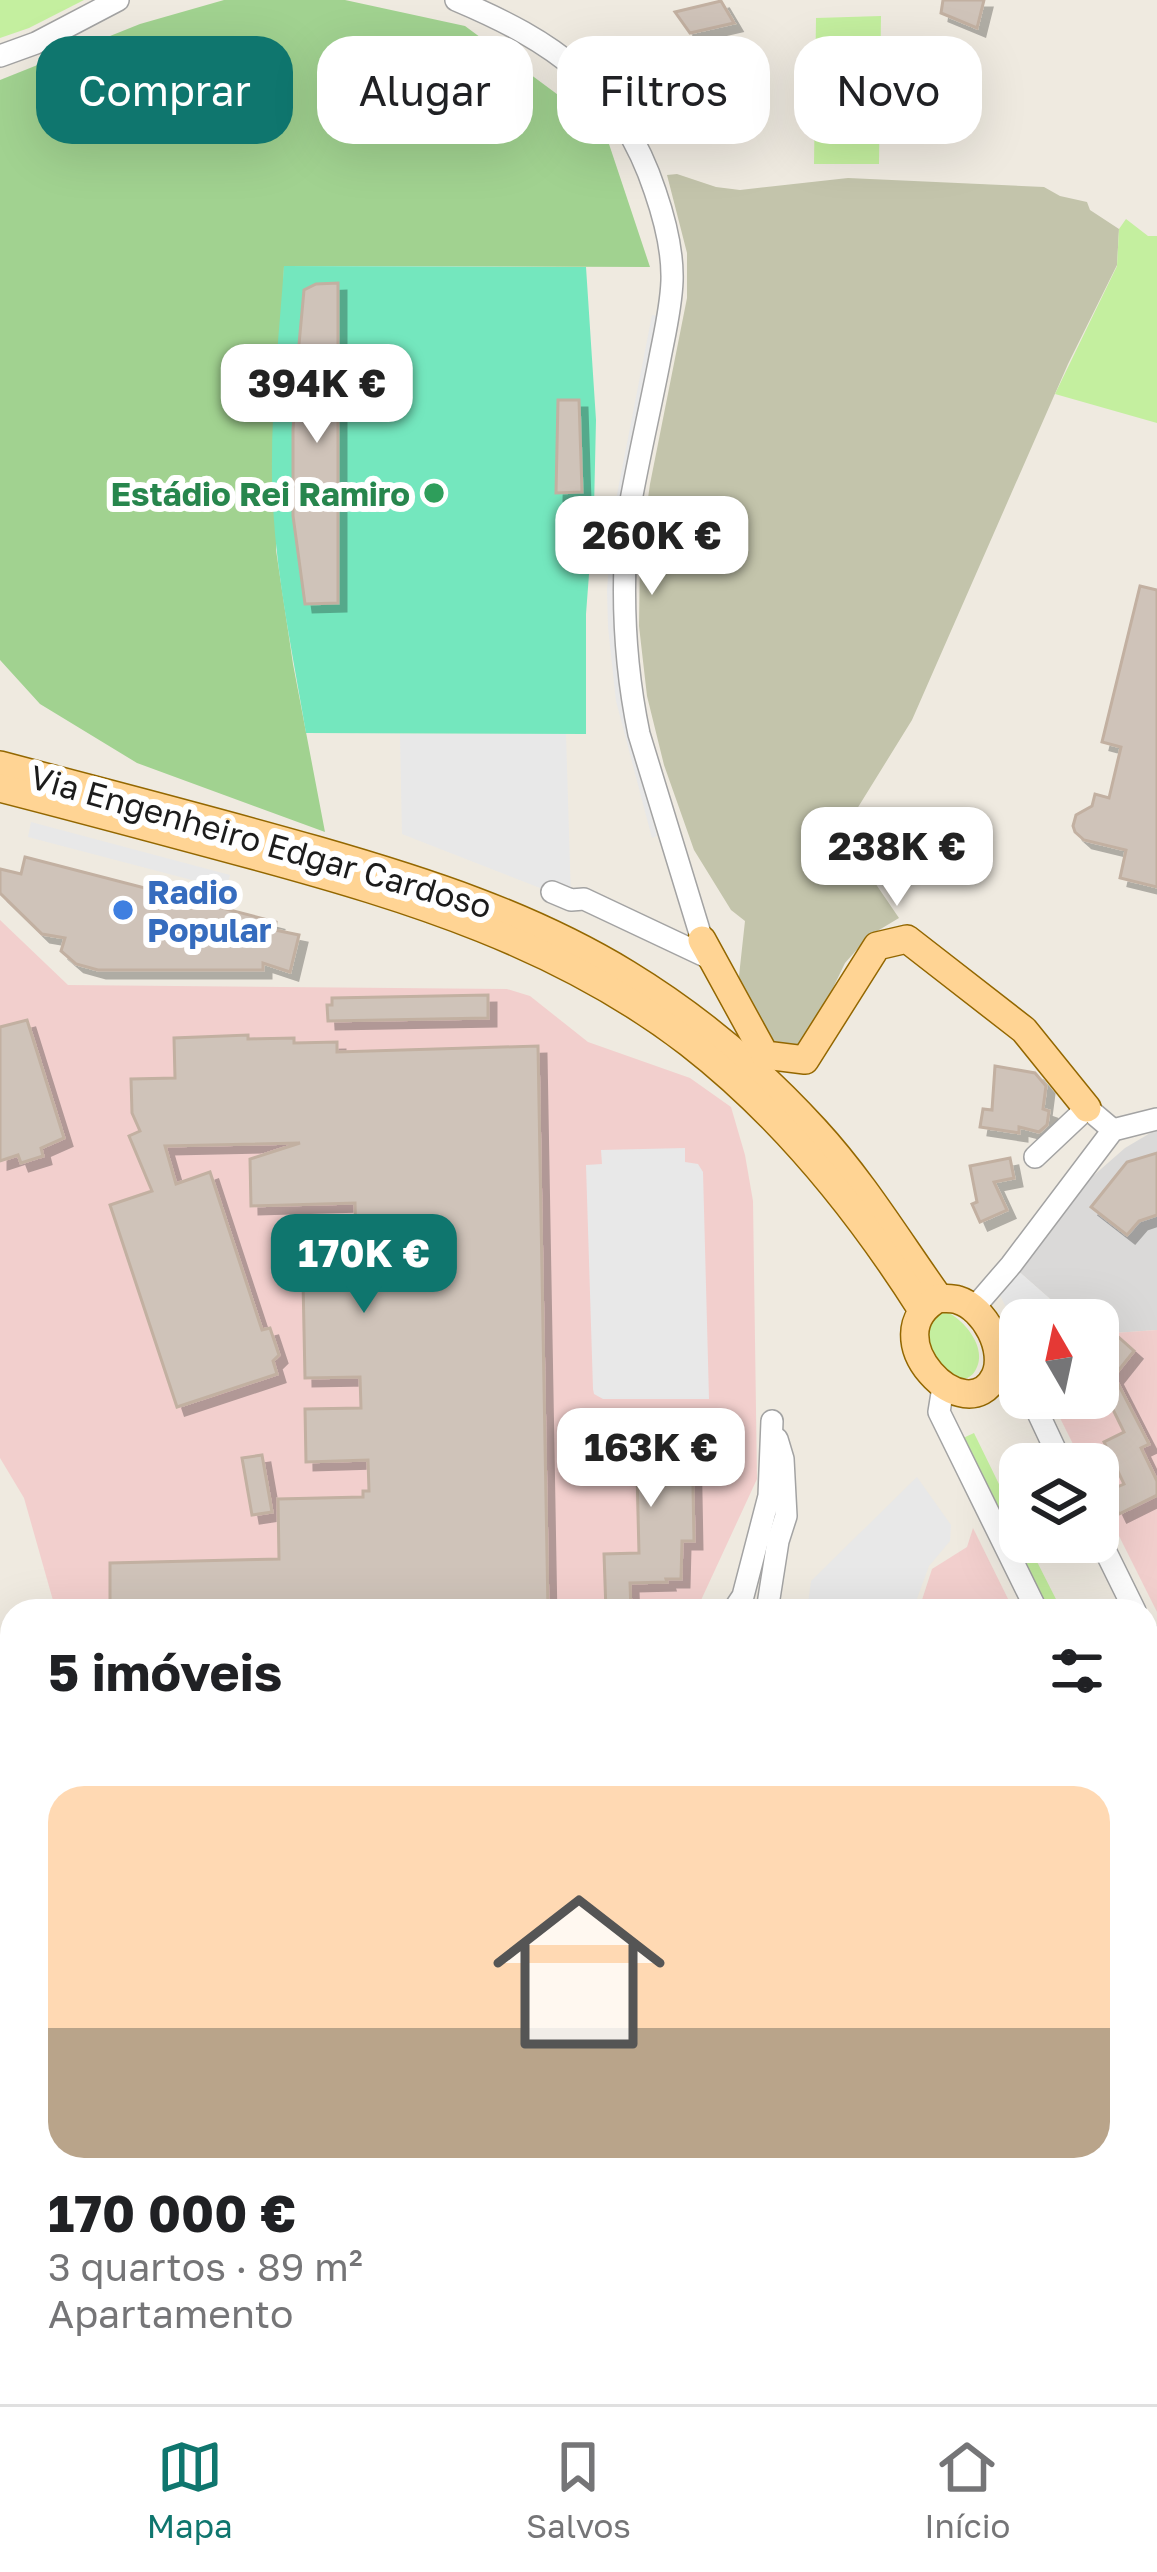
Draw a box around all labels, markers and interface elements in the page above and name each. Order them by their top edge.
chip: Comprar [36,36,293,144]
chip: Alugar [317,36,533,144]
chip: Filtros [557,36,770,144]
chip: Novo [794,36,982,144]
pin: 394K € [219,344,415,446]
text: 394K € [248,359,386,406]
place label: Estádio Rei Ramiro [110,474,410,513]
marker: Estádio Rei Ramiro [421,480,447,506]
pin: 260K € [554,496,750,598]
text: 260K € [582,511,722,558]
street label: Via Engenheiro Edgar Cardoso [26,756,496,926]
pin: 238K € [799,807,995,909]
text: 238K € [828,822,966,869]
place label: Radio Popular [147,872,272,949]
marker: Radio Popular [110,897,136,923]
pin: 170K € [266,1214,462,1316]
text: 170K € [298,1229,430,1276]
north arrow [999,1299,1119,1419]
map controls [999,1299,1119,1563]
pin: 163K € [553,1408,749,1510]
text: 163K € [584,1423,718,1470]
button: layers [999,1443,1119,1563]
icon: filters [1044,1638,1110,1704]
text: 5 imóveis [48,1641,282,1702]
icon: home [471,1864,687,2080]
text: 170 000 € [48,2182,296,2243]
text: 3 quartos · 89 m² [48,2243,363,2290]
text: Apartamento [48,2290,294,2337]
tab: Mapa [147,2434,233,2545]
tab: Salvos [526,2434,631,2545]
tab: Início [924,2434,1010,2545]

